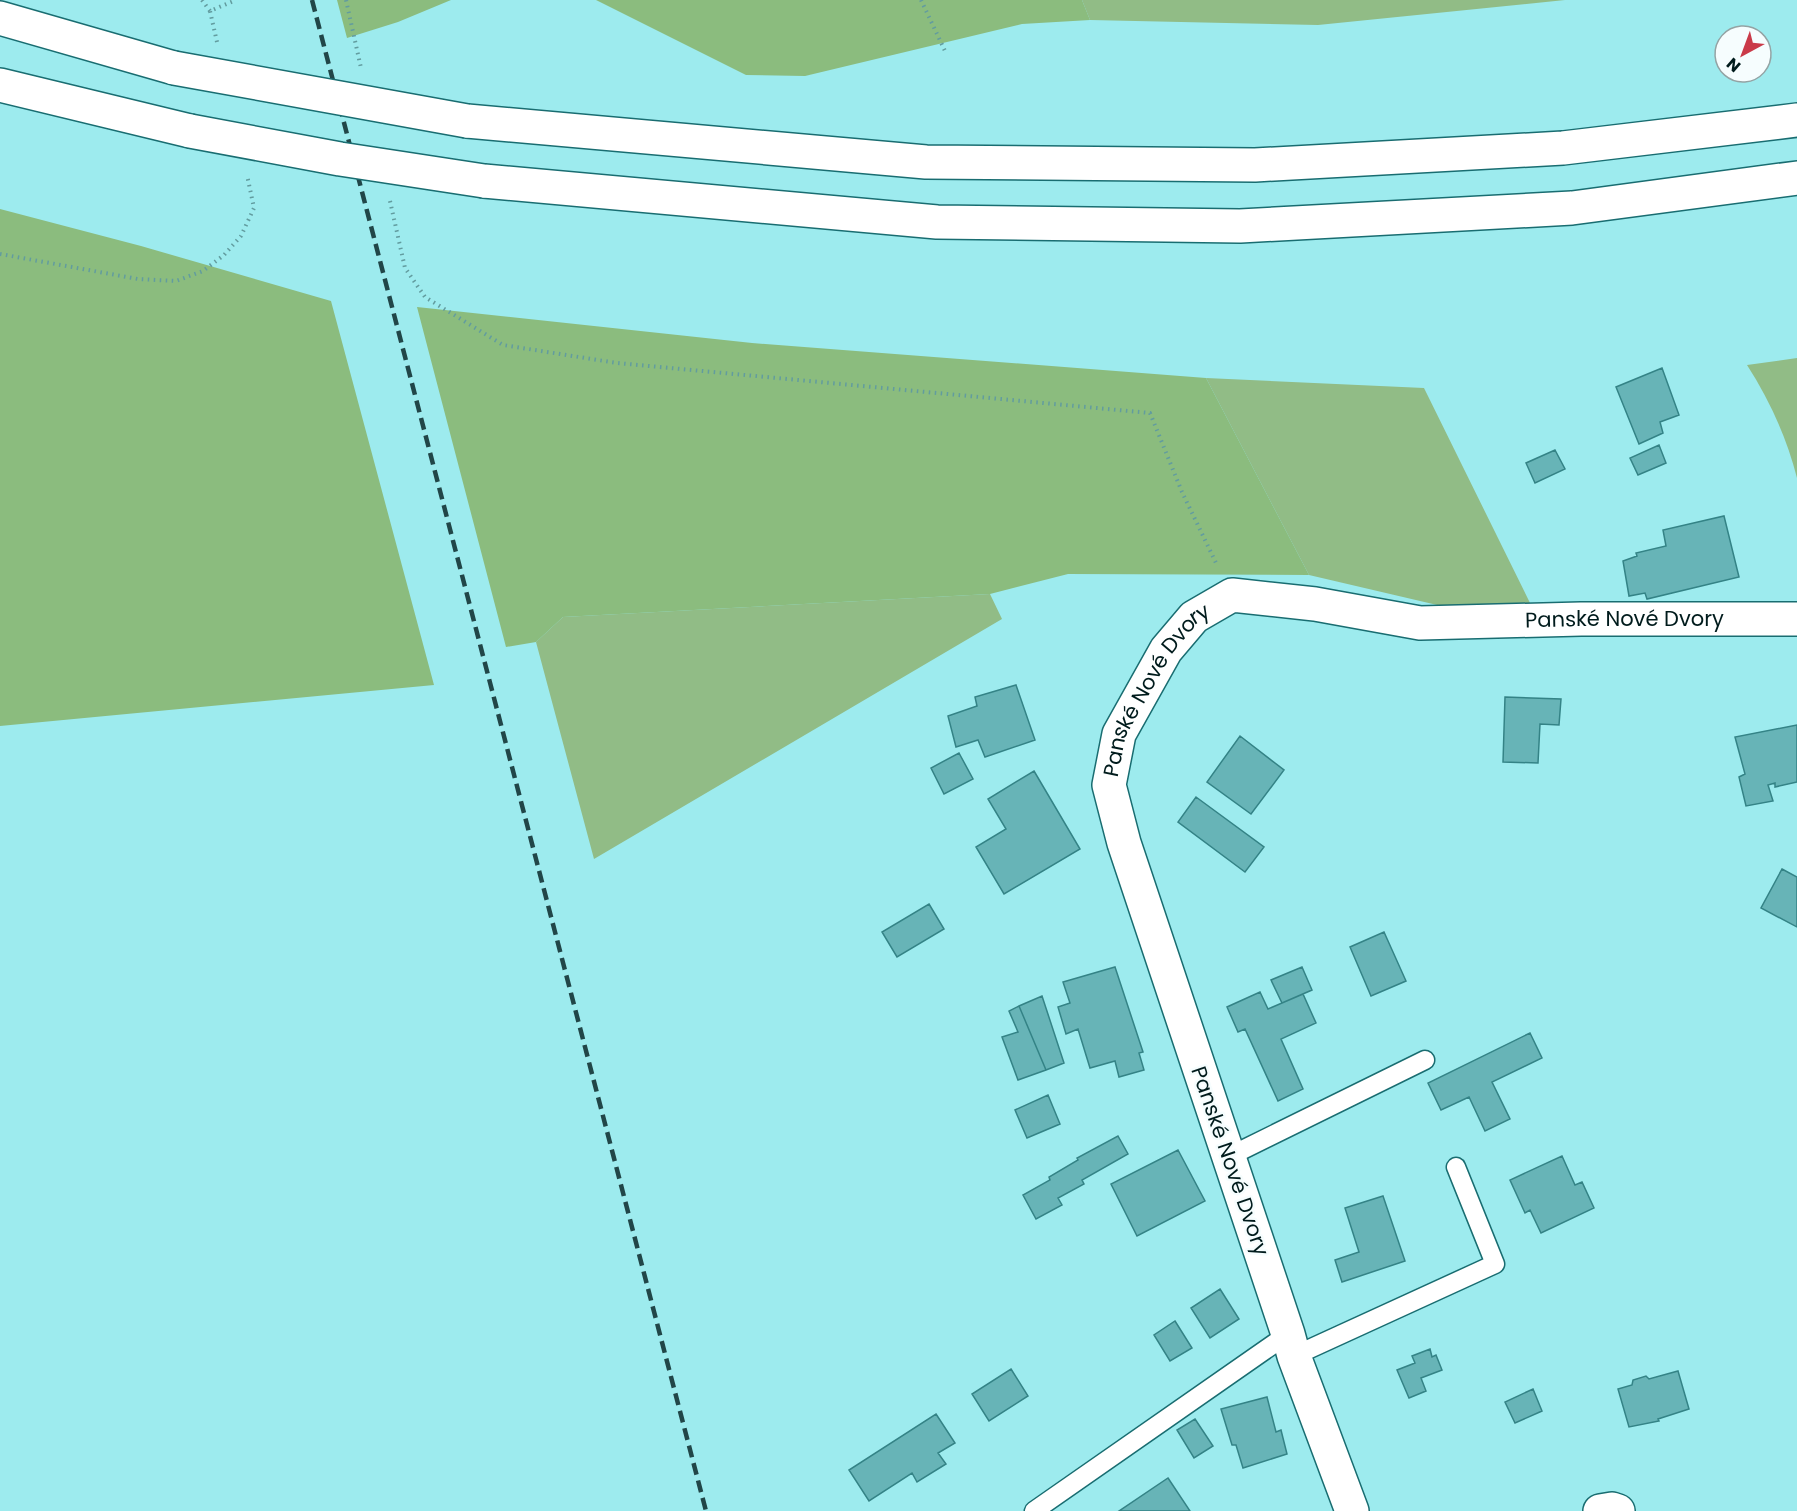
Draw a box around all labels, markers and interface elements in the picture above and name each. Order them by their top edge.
north arrow [1713,24,1773,84]
text: N [1721,52,1746,78]
street label: Panské Nové Dvory [1096,596,1215,779]
street label: Panské Nové Dvory [1525,604,1724,634]
street label: Panské Nové Dvory [1184,1062,1277,1260]

